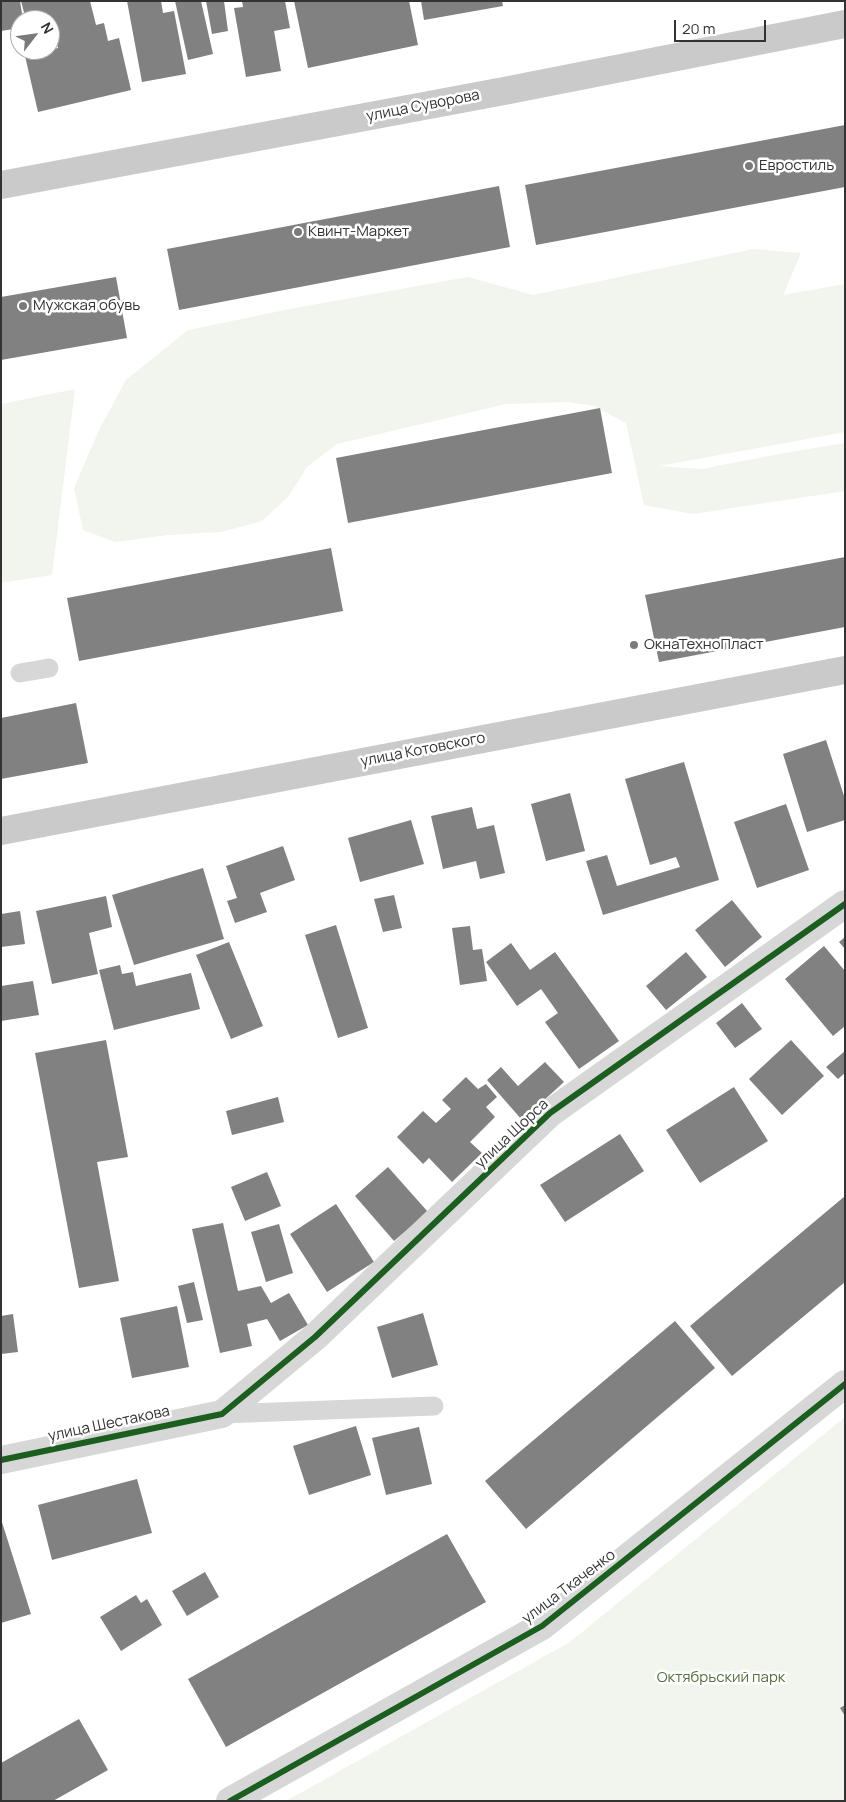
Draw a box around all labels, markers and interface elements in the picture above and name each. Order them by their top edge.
north arrow [10,10,60,60]
scale bar [676,10,768,42]
text: 20 m [682,18,715,39]
text: N [37,19,58,37]
street label: улица Суворова [365,86,481,126]
place label: Евростиль [759,157,834,175]
marker: Евростиль [743,160,755,172]
place label: Квинт-Маркет [308,223,409,241]
marker: Квинт-Маркет [292,226,304,238]
place label: Мужская обувь [33,297,140,315]
marker: Мужская обувь [17,300,29,312]
place label: ОкнаТехноПласт [644,636,764,654]
marker: ОкнаТехноПласт [628,639,640,651]
street label: улица Котовского [359,729,487,771]
street label: улица Щорса [472,1096,552,1172]
street label: улица Шестакова [46,1402,172,1446]
street label: улица Ткаченко [519,1546,619,1628]
park label: Октябрьский парк [657,1669,785,1687]

